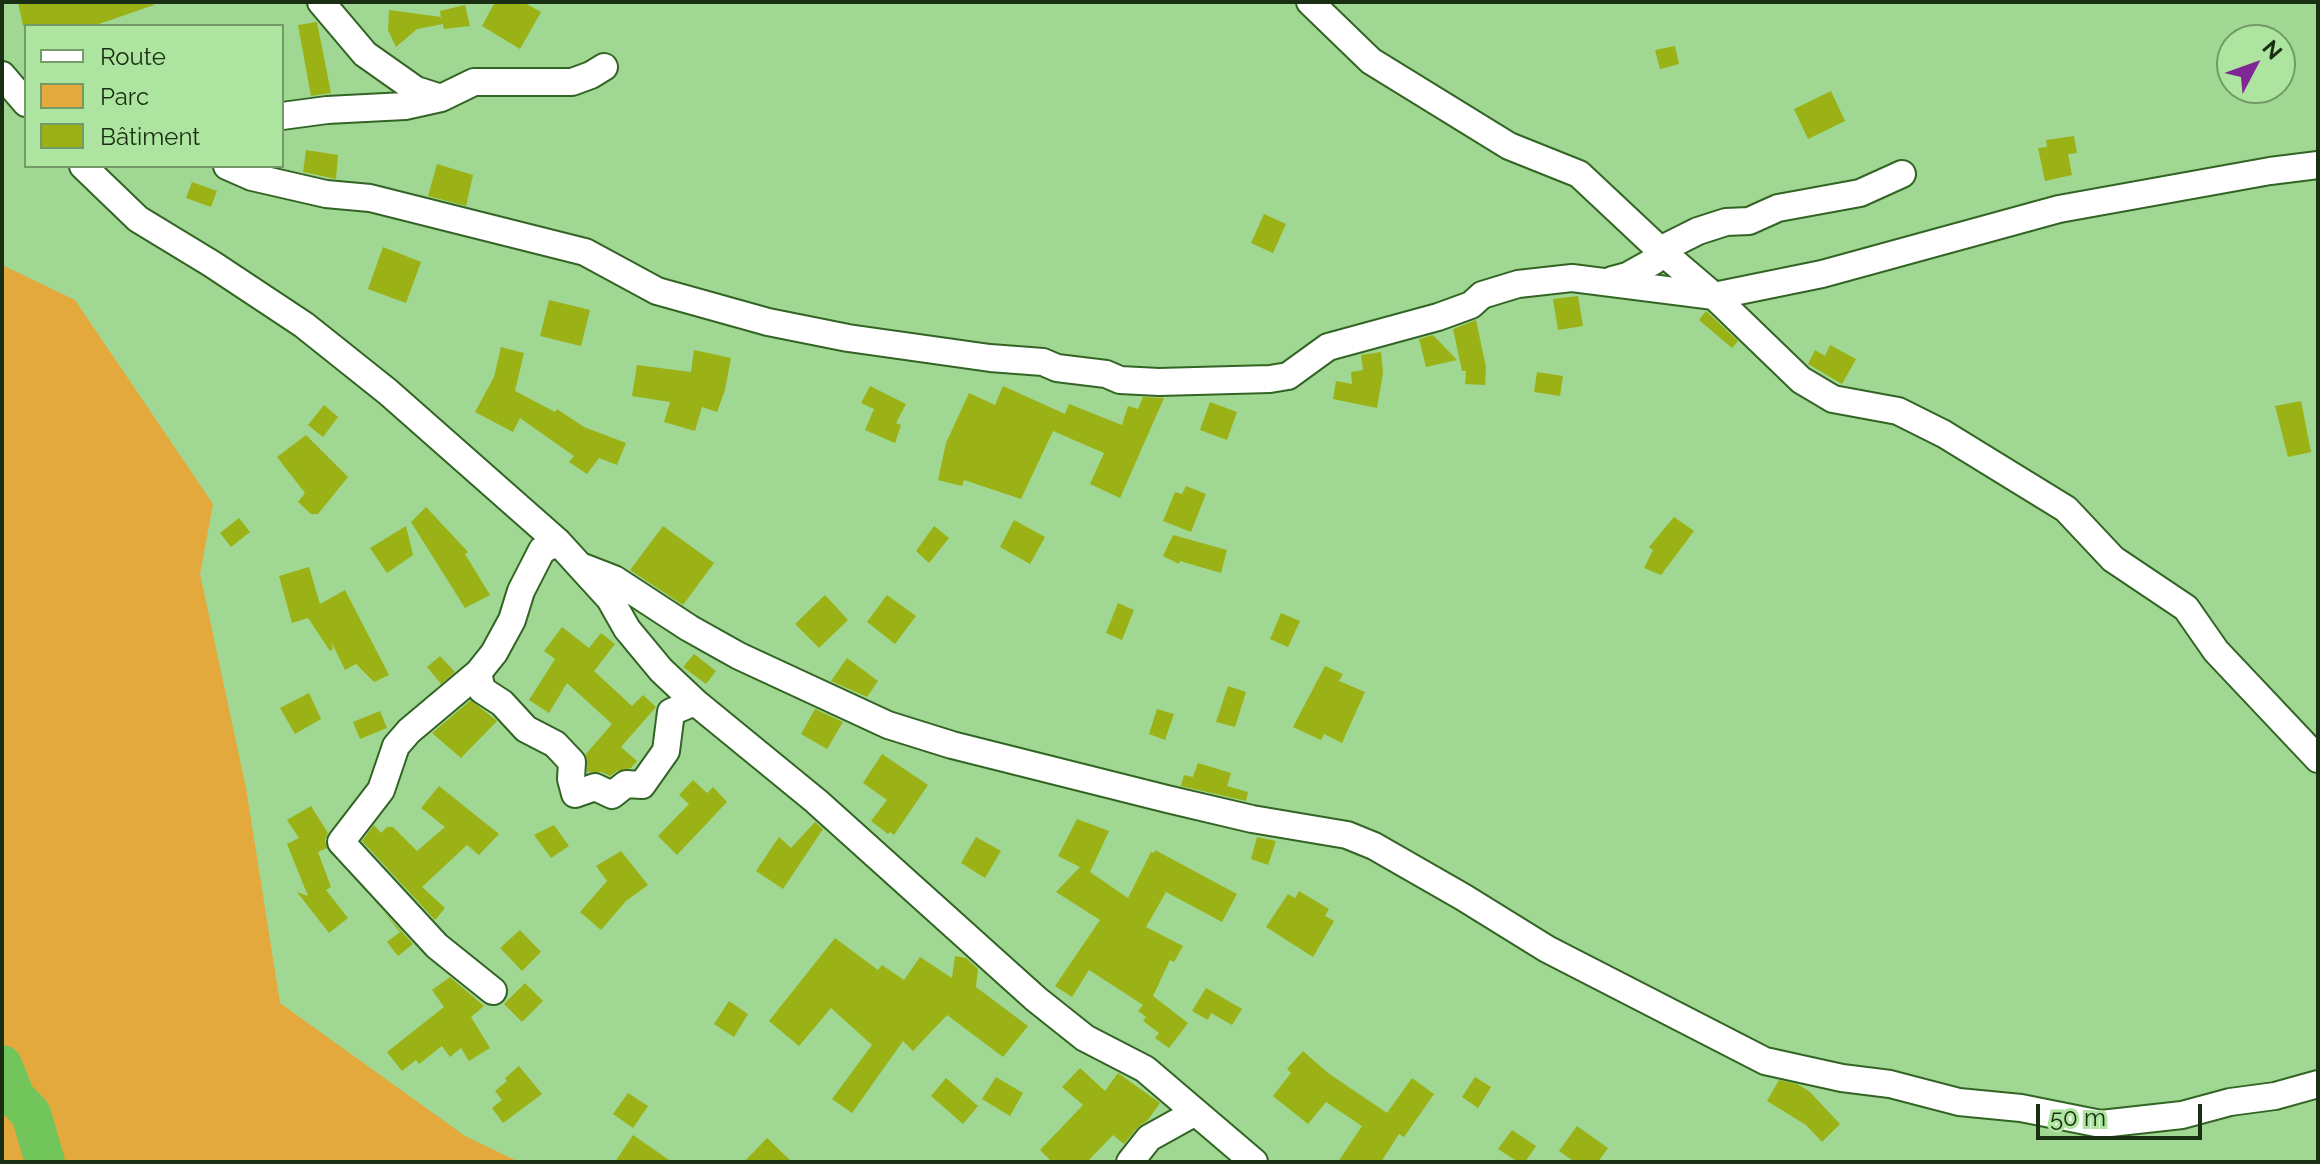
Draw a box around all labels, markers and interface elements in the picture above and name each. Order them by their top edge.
legend [24,24,284,168]
north arrow [2216,24,2296,104]
text: N [2257,35,2288,64]
text: Route [100,42,166,71]
text: Parc [100,82,149,111]
text: Bâtiment [100,122,200,151]
scale bar [2040,1088,2206,1138]
text: 50 m [2050,1103,2106,1132]

